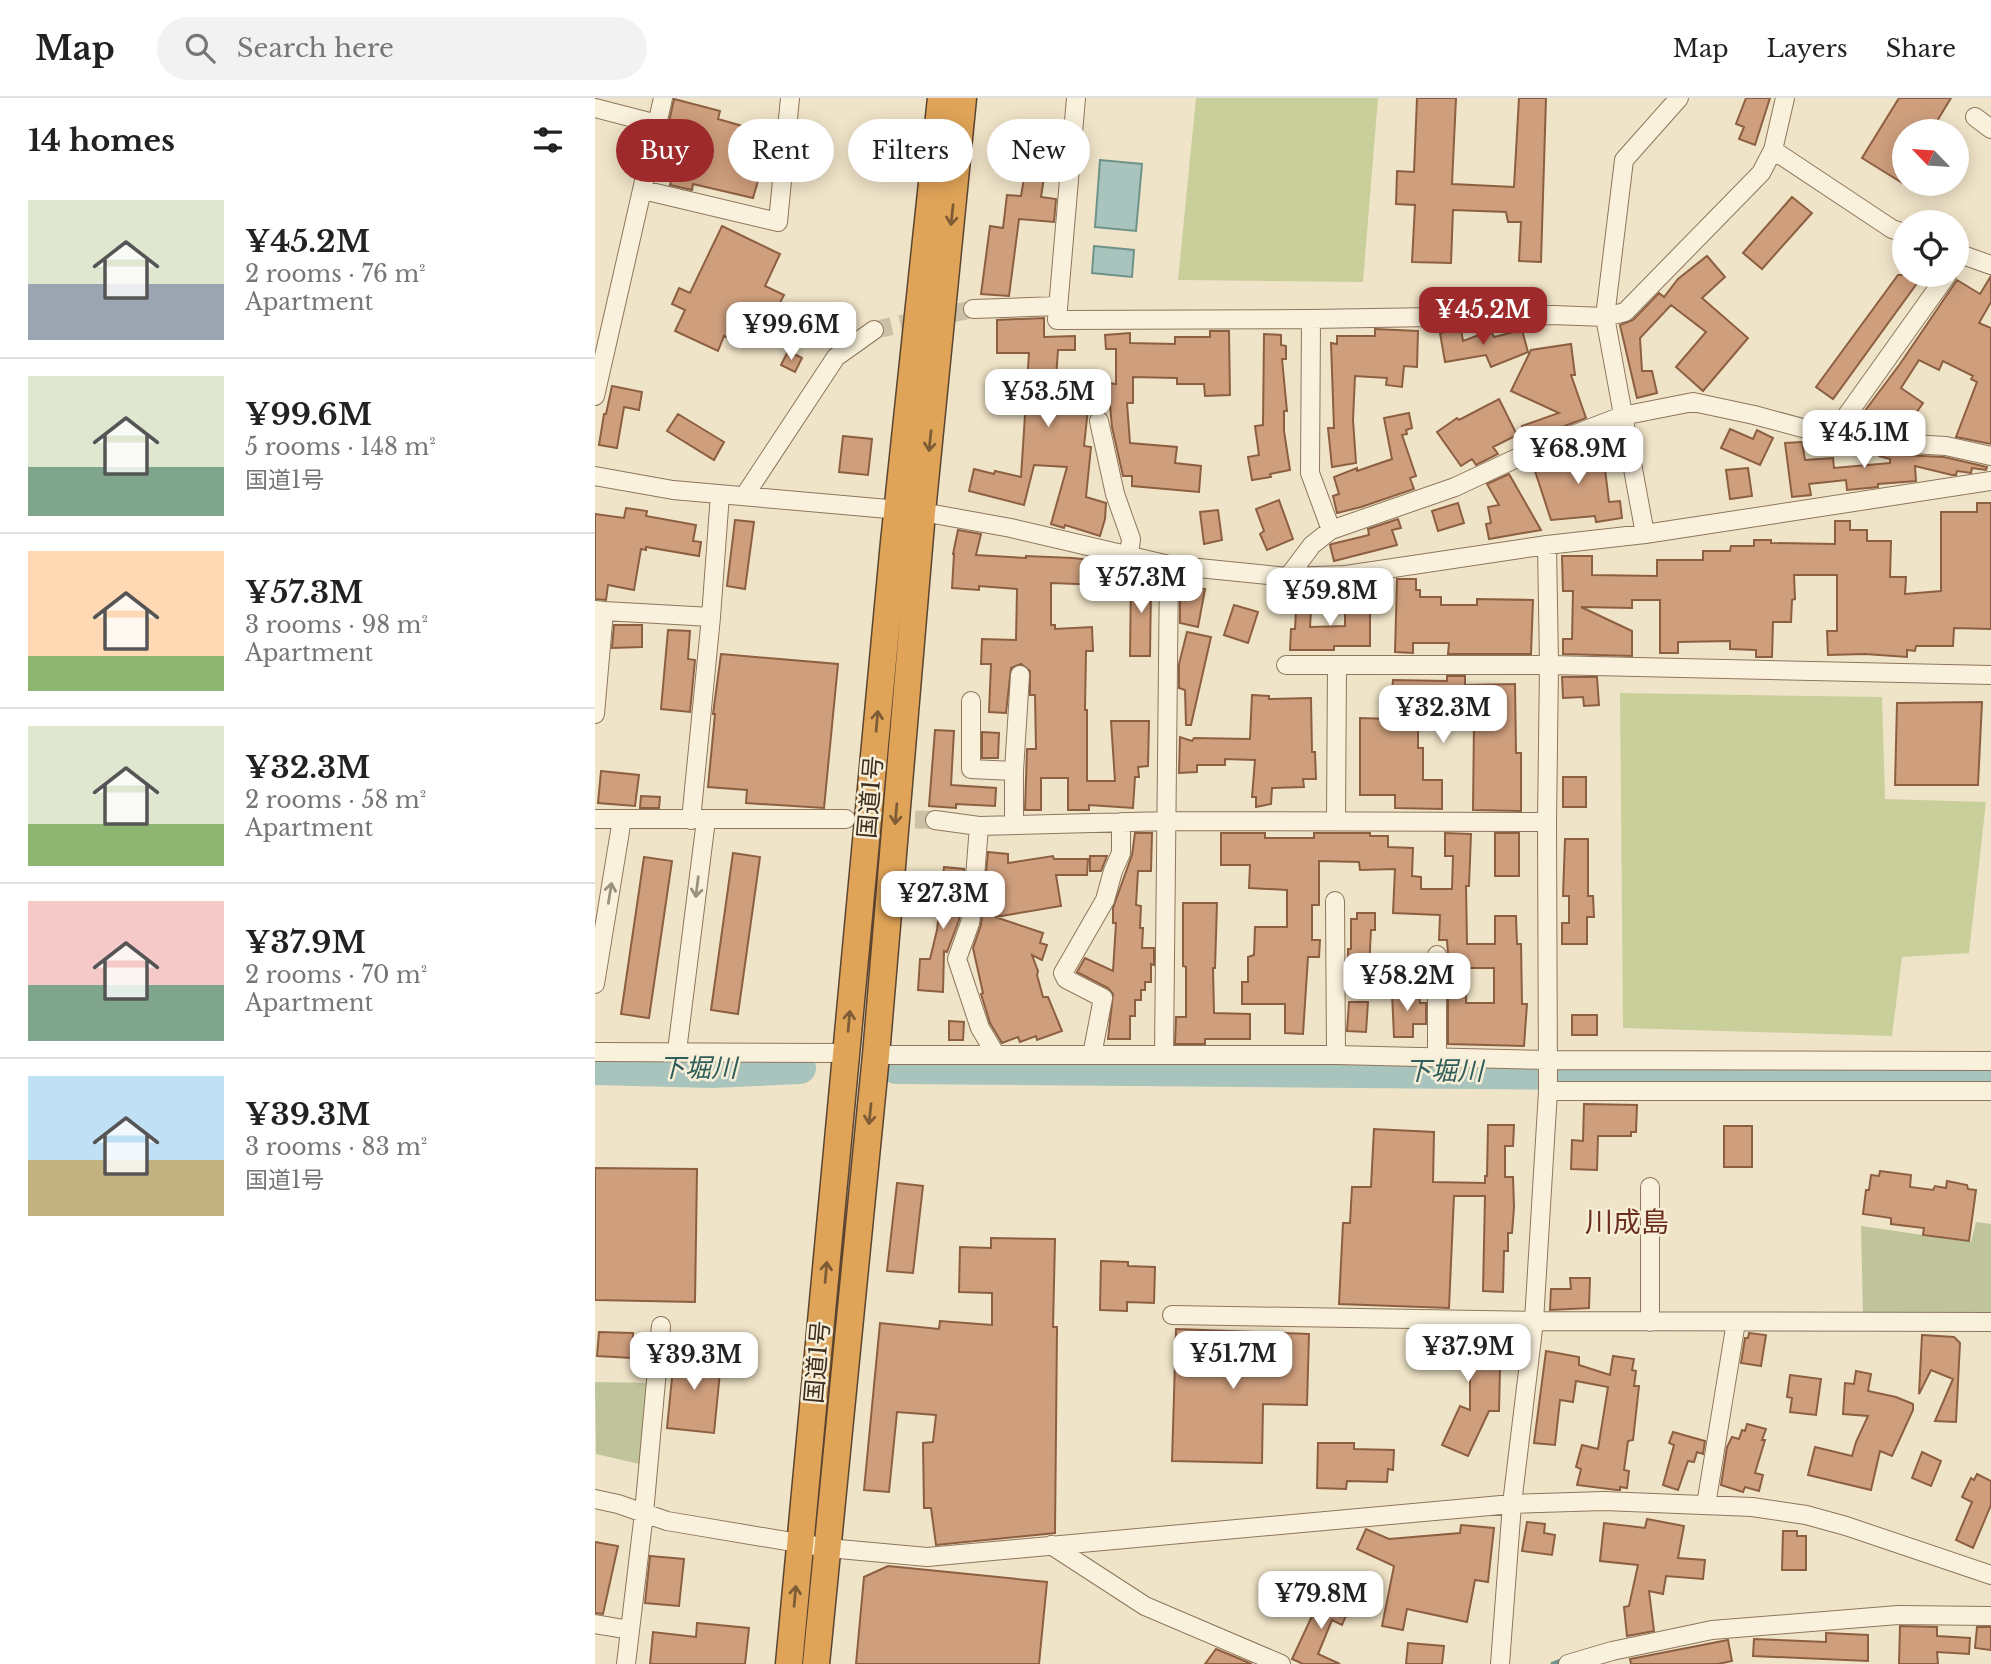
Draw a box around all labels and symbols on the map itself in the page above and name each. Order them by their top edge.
north arrow [1892,119,1969,196]
one-way arrow [945,203,958,225]
pin: ¥45.2M [1426,288,1540,347]
pin: ¥99.6M [734,302,848,362]
pin: ¥53.5M [991,370,1105,429]
pin: ¥45.1M [1807,410,1921,470]
pin: ¥68.9M [1521,426,1635,486]
one-way arrow [923,429,936,452]
pin: ¥57.3M [1084,556,1198,615]
pin: ¥59.8M [1273,568,1387,628]
pin: ¥32.3M [1386,686,1500,745]
one-way arrow [871,711,884,733]
street label: 国道1号 [852,755,888,839]
one-way arrow [889,802,902,825]
pin: ¥27.3M [886,872,1000,931]
one-way arrow [691,875,704,898]
one-way arrow [604,882,617,905]
pin: ¥58.2M [1350,954,1464,1013]
one-way arrow [843,1010,856,1033]
water label: 下堀川 [659,1052,740,1084]
water label: 下堀川 [1405,1055,1486,1087]
one-way arrow [863,1102,876,1125]
district label: 川成島 [1585,1205,1669,1240]
one-way arrow [819,1261,832,1284]
street label: 国道1号 [799,1320,835,1404]
pin: ¥37.9M [1411,1324,1525,1384]
pin: ¥39.3M [637,1332,751,1392]
pin: ¥51.7M [1176,1332,1290,1391]
pin: ¥79.8M [1264,1572,1378,1631]
one-way arrow [789,1585,802,1608]

